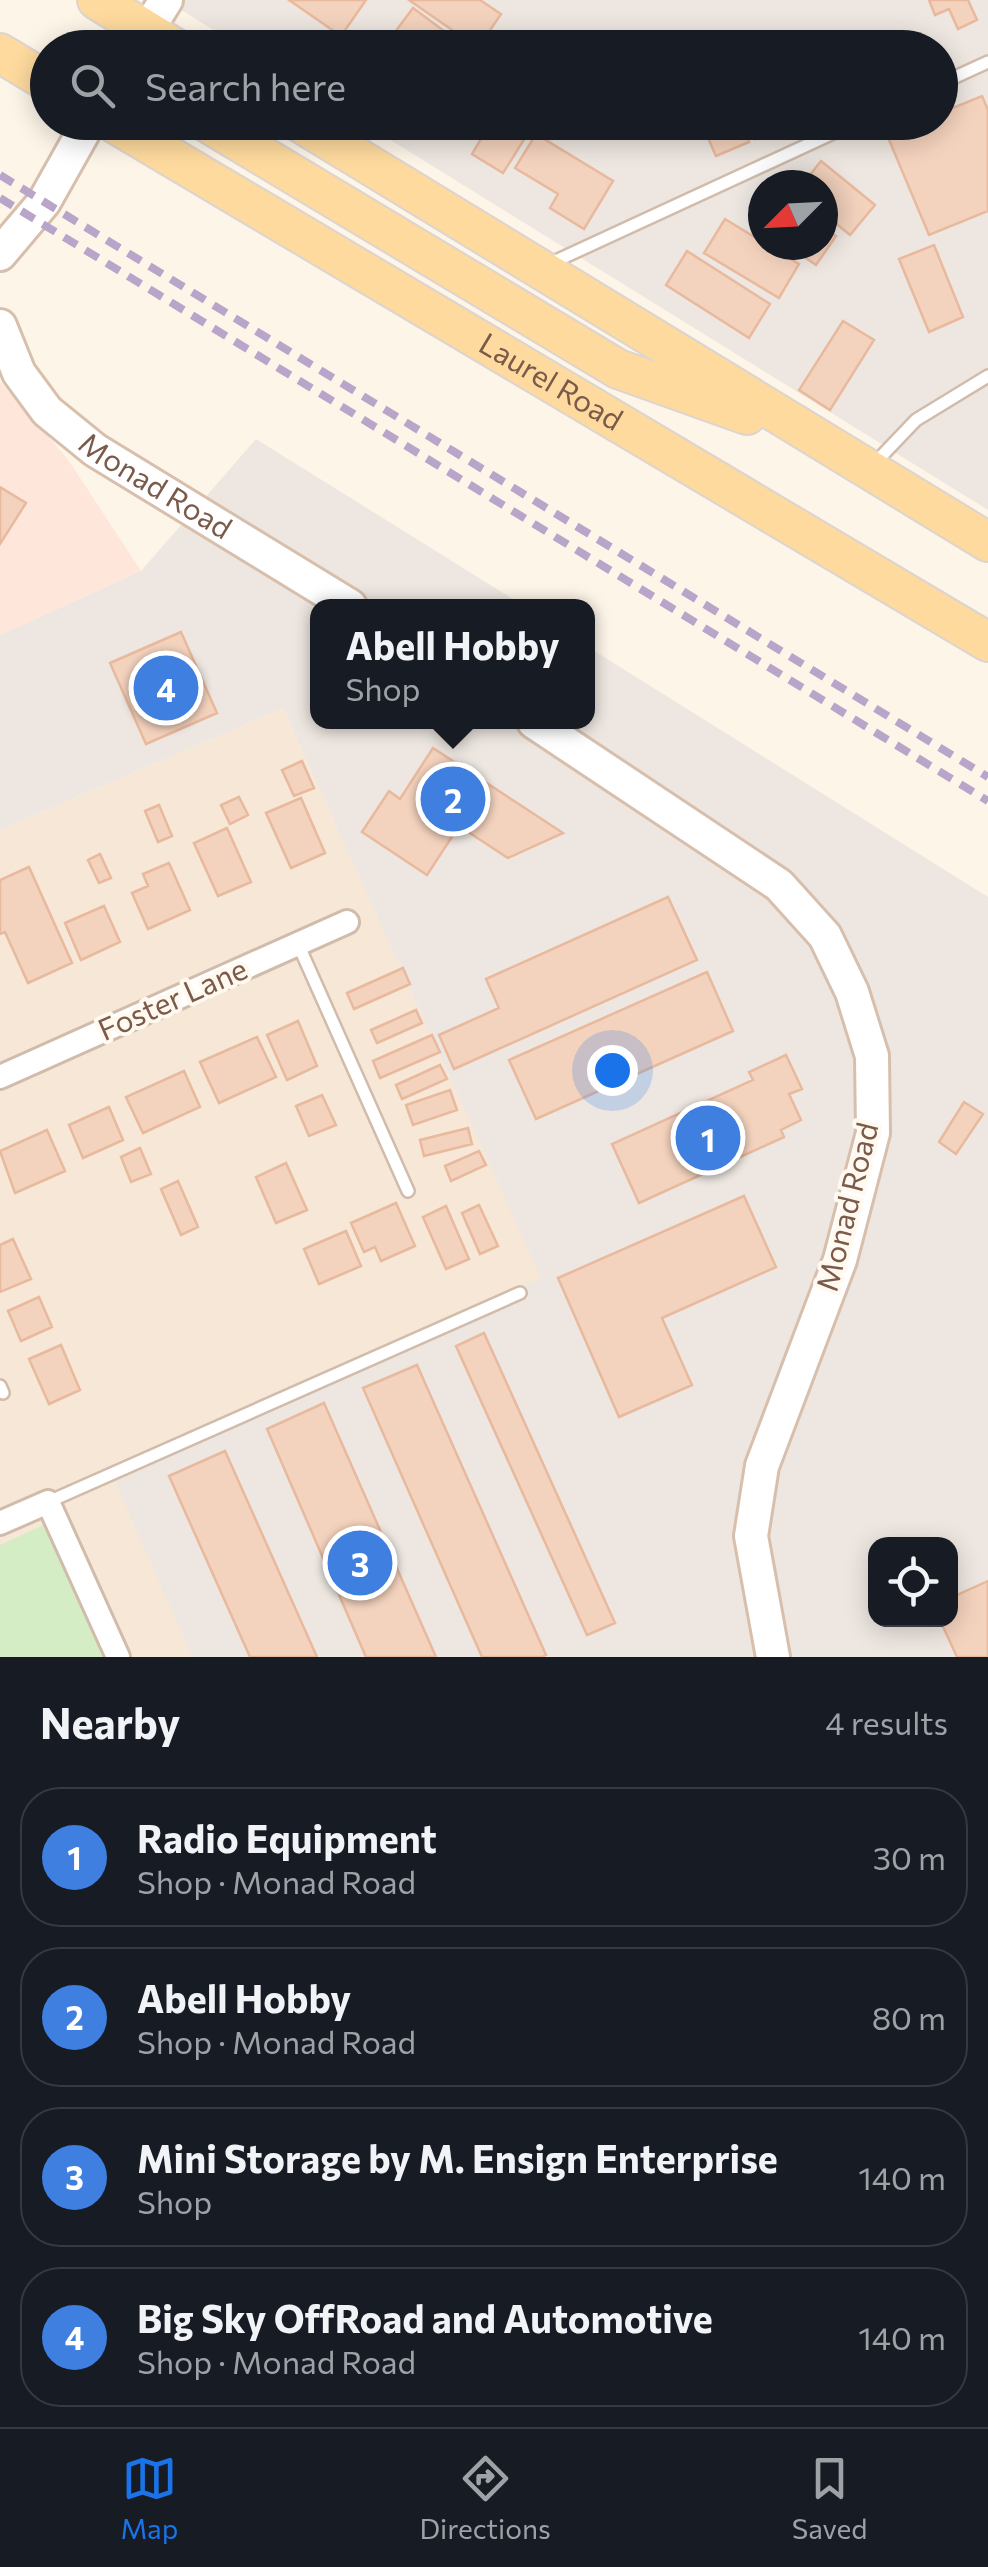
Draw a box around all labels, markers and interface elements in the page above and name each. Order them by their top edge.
search box [30,30,958,140]
icon: search [65,58,120,113]
text: Search here [145,62,346,109]
north arrow [748,170,838,260]
street label: Laurel Road [473,323,630,437]
street label: Monad Road [72,424,240,545]
popup [310,599,595,729]
text: Abell Hobby [345,621,560,668]
pin: 4 [134,650,198,726]
text: Shop [345,668,421,708]
pin: 2 [420,762,486,836]
street label: Foster Lane [92,948,252,1047]
your location [587,1045,638,1096]
pin: 1 [676,1100,740,1176]
street label: Monad Road [807,1118,884,1295]
pin: 3 [328,1526,392,1600]
map controls [868,1537,958,1627]
button: locate [868,1537,958,1627]
text: Nearby [40,1696,180,1748]
text: 4 results [825,1702,948,1742]
text: Radio Equipment [137,1814,437,1861]
text: 1 [67,1837,82,1877]
text: 30 m [873,1837,946,1877]
text: Shop · Monad Road [137,1861,416,1901]
text: Abell Hobby [137,1974,351,2021]
text: 2 [65,1997,84,2037]
text: 80 m [872,1997,946,2037]
text: Shop · Monad Road [137,2021,416,2061]
text: Mini Storage by M. Ensign Enterprise [137,2134,778,2181]
text: 3 [65,2157,84,2197]
text: 140 m [858,2157,946,2197]
text: Shop [137,2181,212,2221]
text: Big Sky OffRoad and Automotive [137,2294,713,2341]
text: 4 [65,2317,84,2357]
text: 140 m [858,2317,946,2357]
text: Shop · Monad Road [137,2341,416,2381]
tab: Map [121,2451,178,2545]
tab: Directions [419,2451,551,2545]
tab: Saved [792,2451,867,2545]

